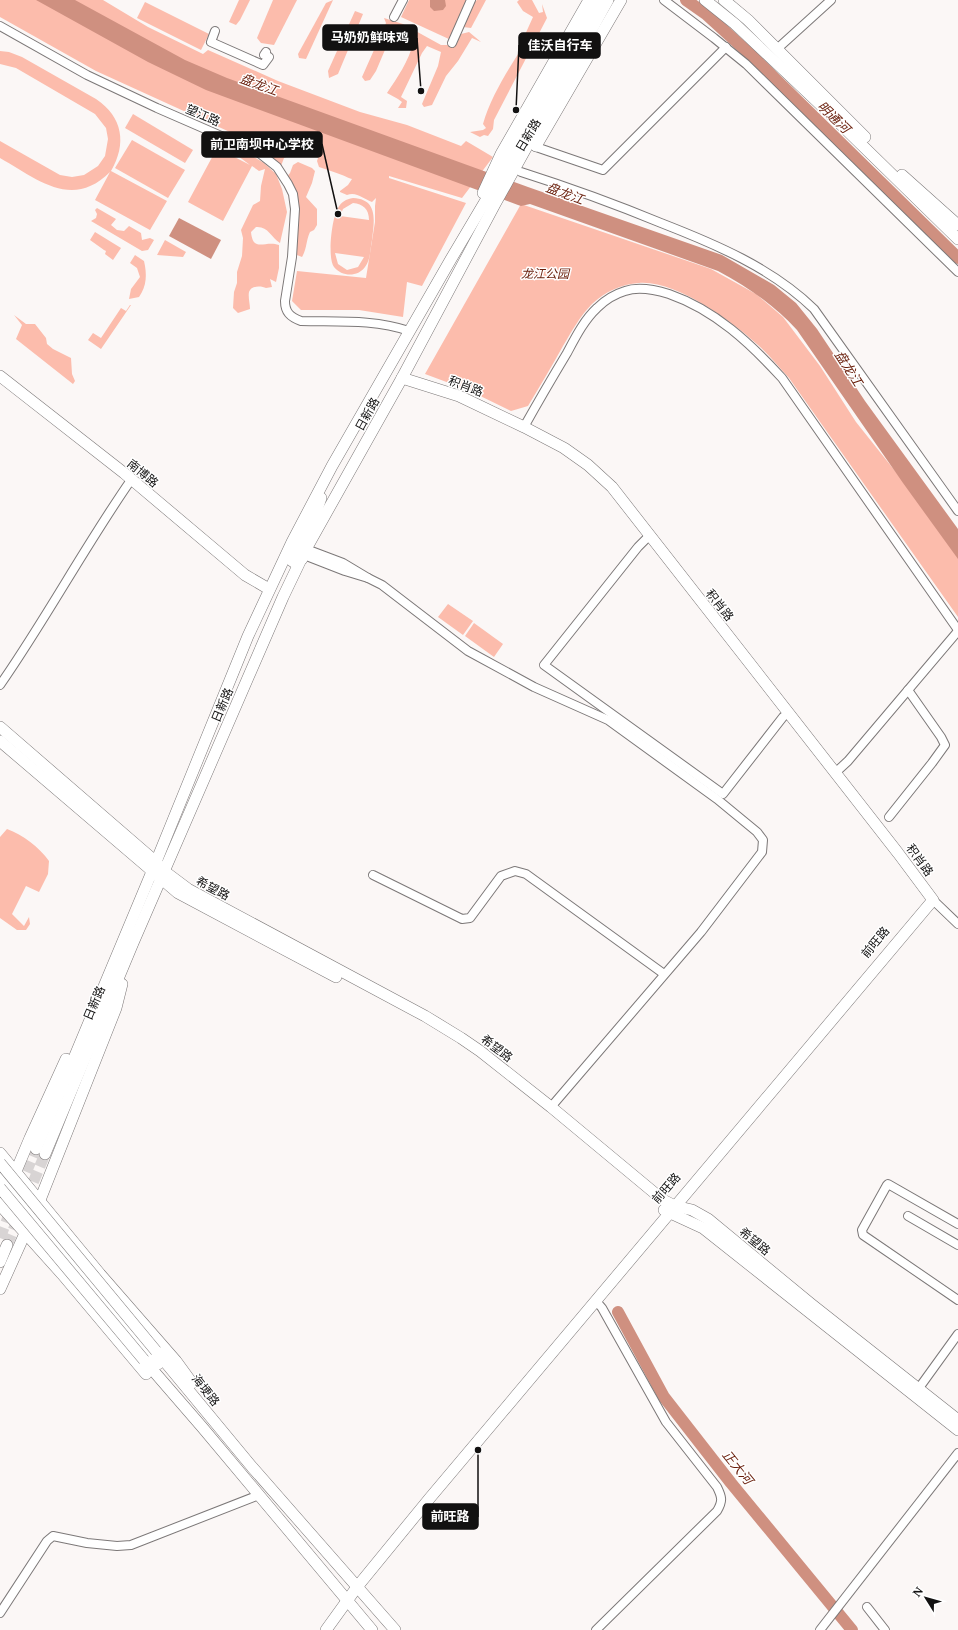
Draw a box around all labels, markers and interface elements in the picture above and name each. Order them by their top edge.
callout: 马奶奶鲜味鸡 [323,25,417,50]
text: 马奶奶鲜味鸡 [331,28,409,46]
callout: 佳沃自行车 [519,33,600,58]
text: 佳沃自行车 [527,36,593,54]
water label: 盘龙江 [238,69,282,100]
water label: 明通河 [814,97,856,139]
street label: 望江路 [183,100,223,130]
street label: 日新路 [511,115,545,155]
callout: 前卫南坝中心学校 [202,132,322,157]
text: 前卫南坝中心学校 [210,135,314,153]
water label: 盘龙江 [544,178,588,209]
park label: 龙江公园 [521,265,571,282]
water label: 盘龙江 [831,347,868,391]
street label: 积肖路 [446,372,486,400]
street label: 日新路 [351,394,383,434]
street label: 南博路 [124,455,162,491]
street label: 积肖路 [702,586,738,624]
street label: 日新路 [207,685,237,725]
street label: 积肖路 [903,840,937,880]
street label: 希望路 [193,872,233,904]
street label: 前旺路 [857,923,893,961]
street label: 日新路 [79,983,109,1023]
street label: 希望路 [478,1030,516,1066]
street label: 前旺路 [648,1169,684,1207]
street label: 希望路 [736,1223,774,1259]
street label: 海埂路 [188,1371,224,1409]
water label: 正大河 [719,1446,759,1490]
callout: 前旺路 [423,1504,478,1529]
text: 前旺路 [430,1507,470,1525]
north arrow [906,1578,946,1618]
text: N [909,1583,926,1600]

